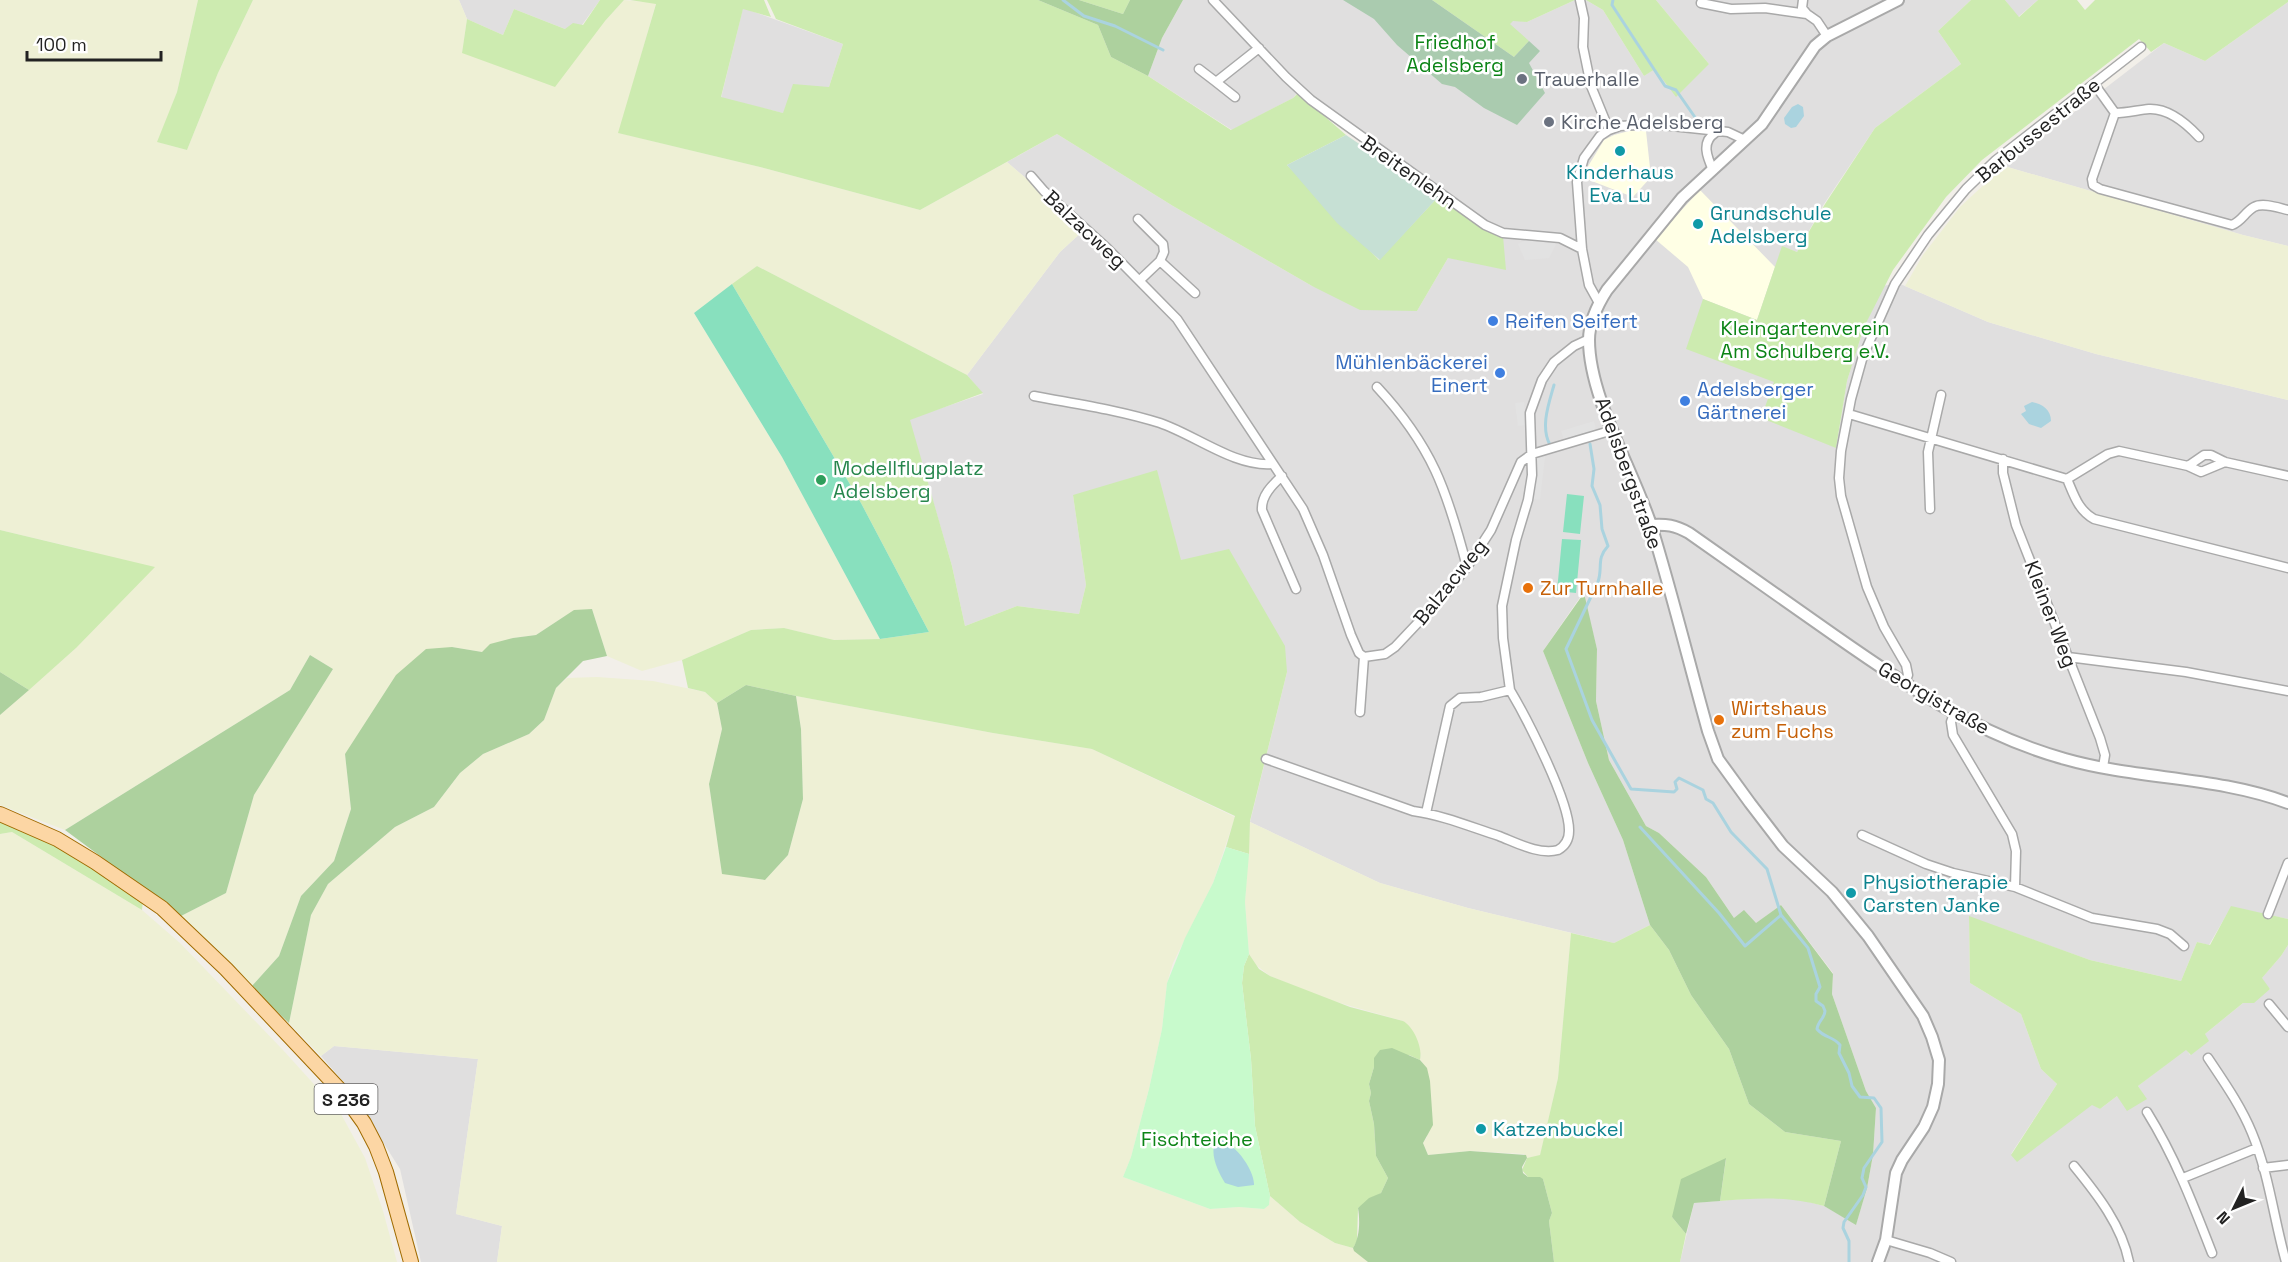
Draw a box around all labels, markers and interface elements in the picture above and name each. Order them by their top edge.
scale bar [27,24,160,62]
park label: Friedhof Adelsberg [1406,29,1504,78]
text: 100 m [36,33,87,56]
place label: Trauerhalle [1534,66,1640,92]
marker: Trauerhalle [1515,72,1529,86]
street label: Barbussestraße [1970,72,2106,188]
place label: Kirche Adelsberg [1561,109,1724,135]
marker: Kirche Adelsberg [1542,115,1556,129]
street label: Breitenlehn [1356,129,1462,215]
marker: Kinderhaus Eva Lu [1613,144,1627,158]
place label: Kinderhaus Eva Lu [1566,159,1674,208]
street label: Balzacweg [1038,184,1132,274]
place label: Grundschule Adelsberg [1710,200,1832,249]
marker: Grundschule Adelsberg [1691,217,1705,231]
place label: Reifen Seifert [1505,308,1638,334]
marker: Reifen Seifert [1486,314,1500,328]
park label: Kleingartenverein Am Schulberg e.V. [1720,315,1890,364]
place label: Mühlenbäckerei Einert [1335,349,1488,398]
marker: Mühlenbäckerei Einert [1493,366,1507,380]
place label: Adelsberger Gärtnerei [1697,376,1814,425]
street label: Adelsbergstraße [1589,393,1669,553]
marker: Adelsberger Gärtnerei [1678,394,1692,408]
place label: Modellflugplatz Adelsberg [833,455,984,504]
marker: Modellflugplatz Adelsberg [814,473,828,487]
street label: Balzacweg [1407,534,1493,630]
street label: Kleiner Weg [2019,557,2083,671]
place label: Zur Turnhalle [1540,575,1664,601]
marker: Zur Turnhalle [1521,581,1535,595]
street label: Georgistraße [1873,656,1995,740]
place label: Wirtshaus zum Fuchs [1731,695,1834,744]
marker: Wirtshaus zum Fuchs [1712,713,1726,727]
place label: Physiotherapie Carsten Janke [1863,869,2008,918]
marker: Physiotherapie Carsten Janke [1844,886,1858,900]
road number: S 236 [314,1084,378,1114]
place label: Katzenbuckel [1493,1116,1623,1142]
marker: Katzenbuckel [1474,1122,1488,1136]
park label: Fischteiche [1141,1126,1253,1152]
north arrow [2204,1178,2264,1238]
text: N [2212,1207,2235,1229]

